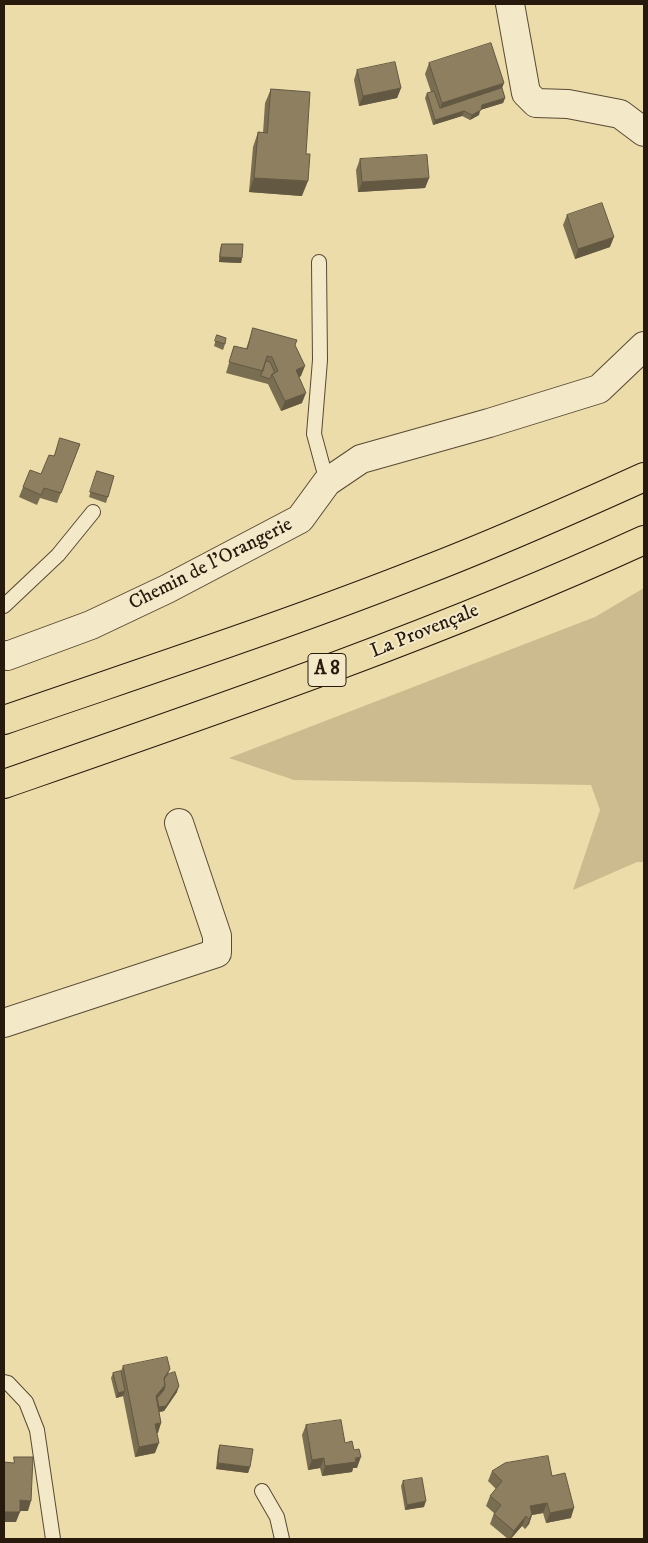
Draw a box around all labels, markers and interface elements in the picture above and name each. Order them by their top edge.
street label: Chemin de l'Orangerie [125,513,297,617]
street label: La Provençale [367,599,483,665]
road number: A 8 [308,654,346,686]

